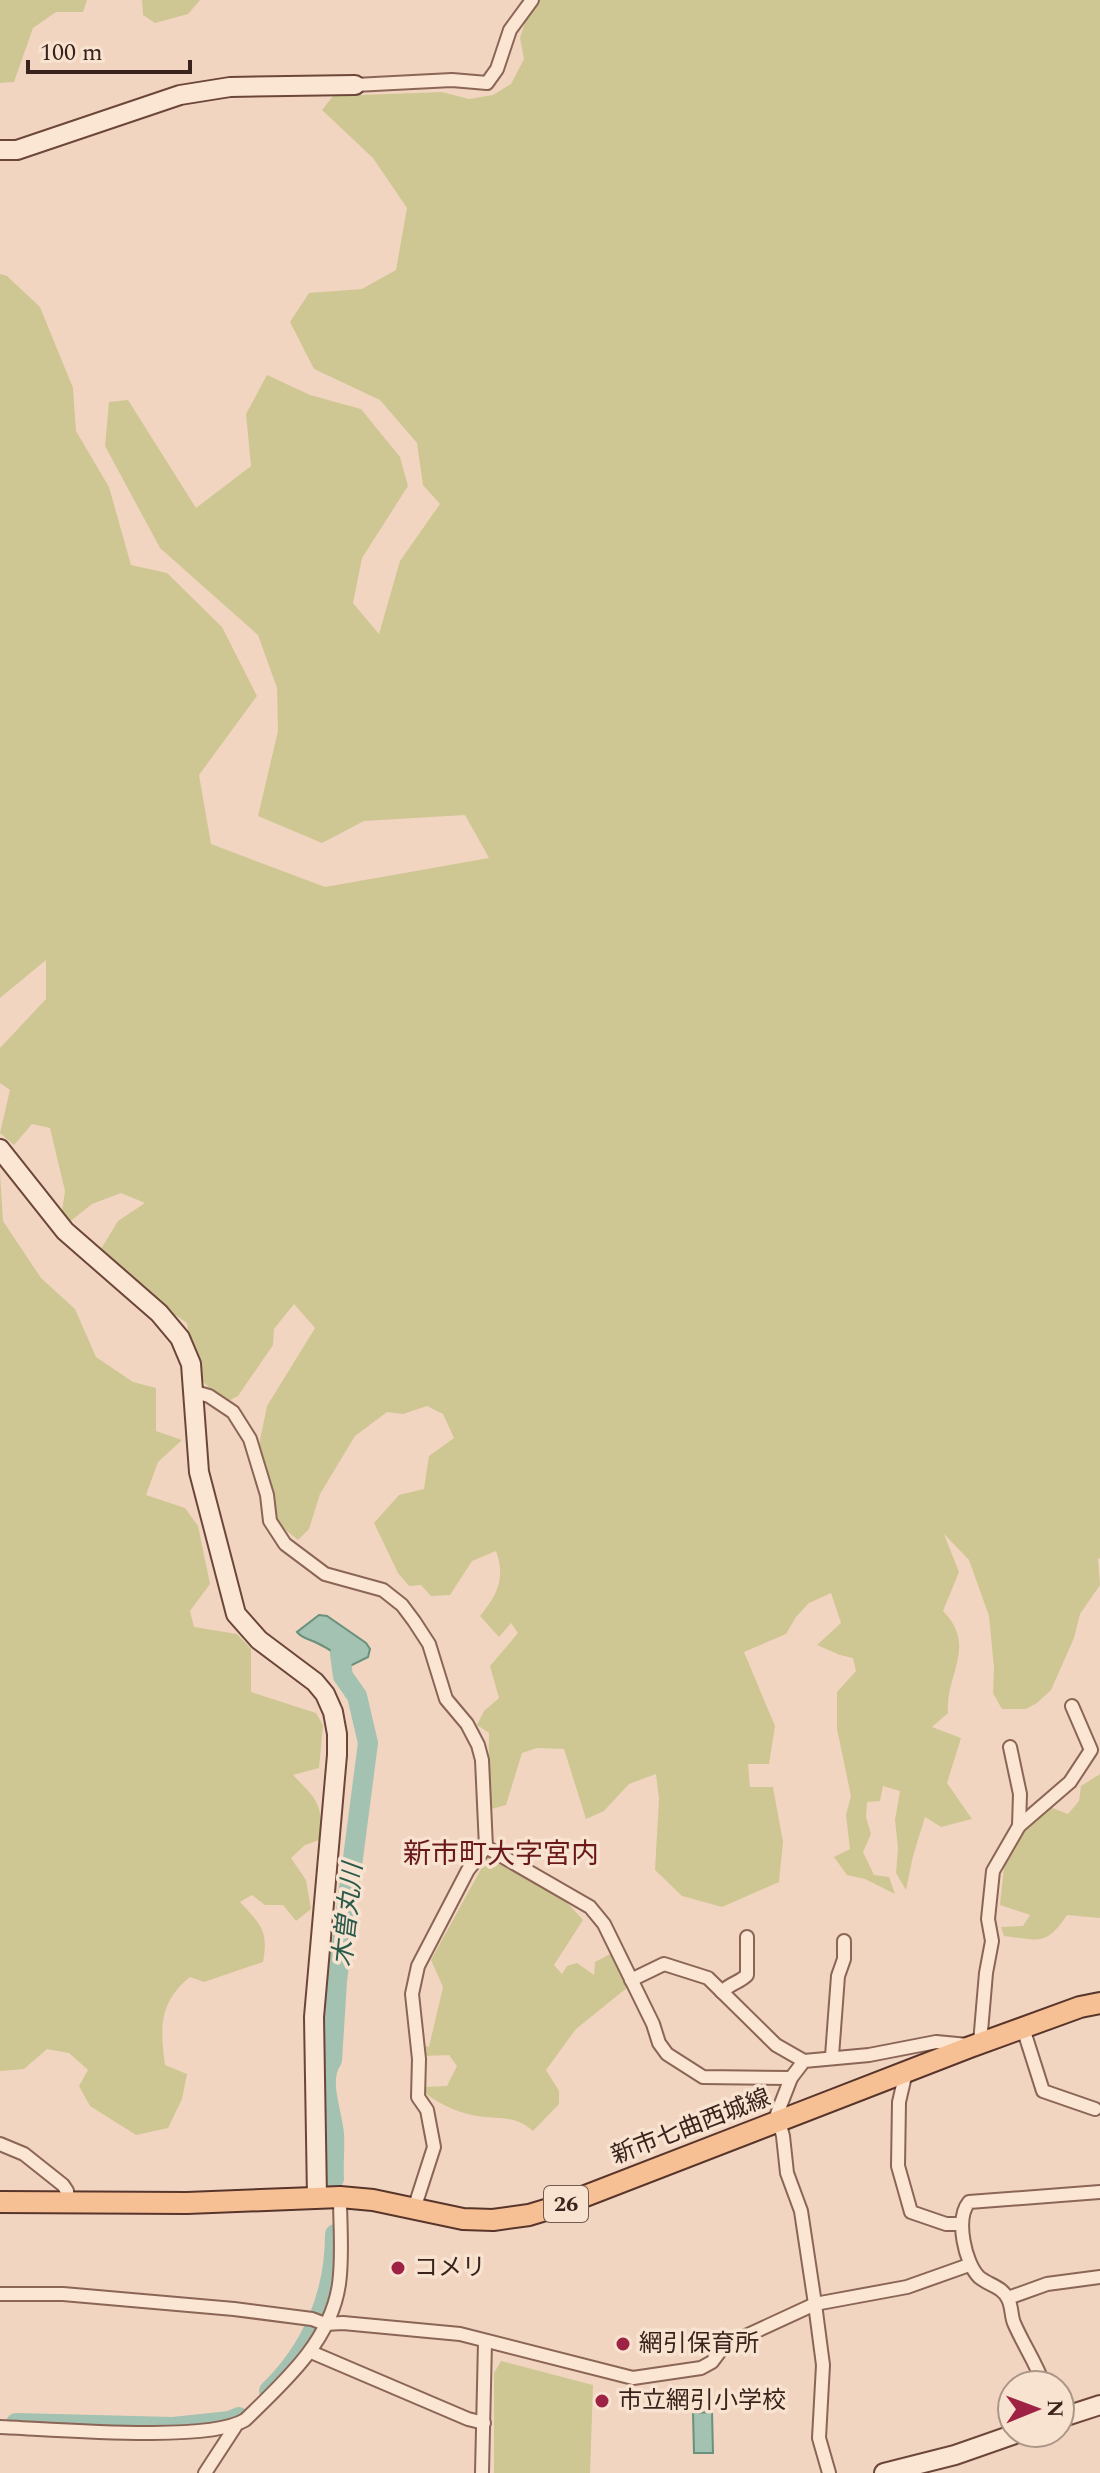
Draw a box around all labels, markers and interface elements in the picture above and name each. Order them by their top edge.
scale bar [28,24,190,74]
text: 100 m [40,35,103,71]
district label: 新市町大字宮内 [403,1833,599,1876]
water label: 木曽丸川 [323,1858,374,1969]
street label: 新市七曲西城線 [606,2080,776,2174]
road number: 26 [544,2186,588,2222]
place label: コメリ [414,2250,486,2286]
marker: コメリ [389,2259,407,2277]
place label: 網引保育所 [639,2326,759,2362]
marker: 網引保育所 [614,2335,632,2353]
north arrow [996,2369,1076,2449]
place label: 市立網引小学校 [618,2383,786,2419]
marker: 市立網引小学校 [593,2392,611,2410]
text: N [1038,2399,1071,2418]

